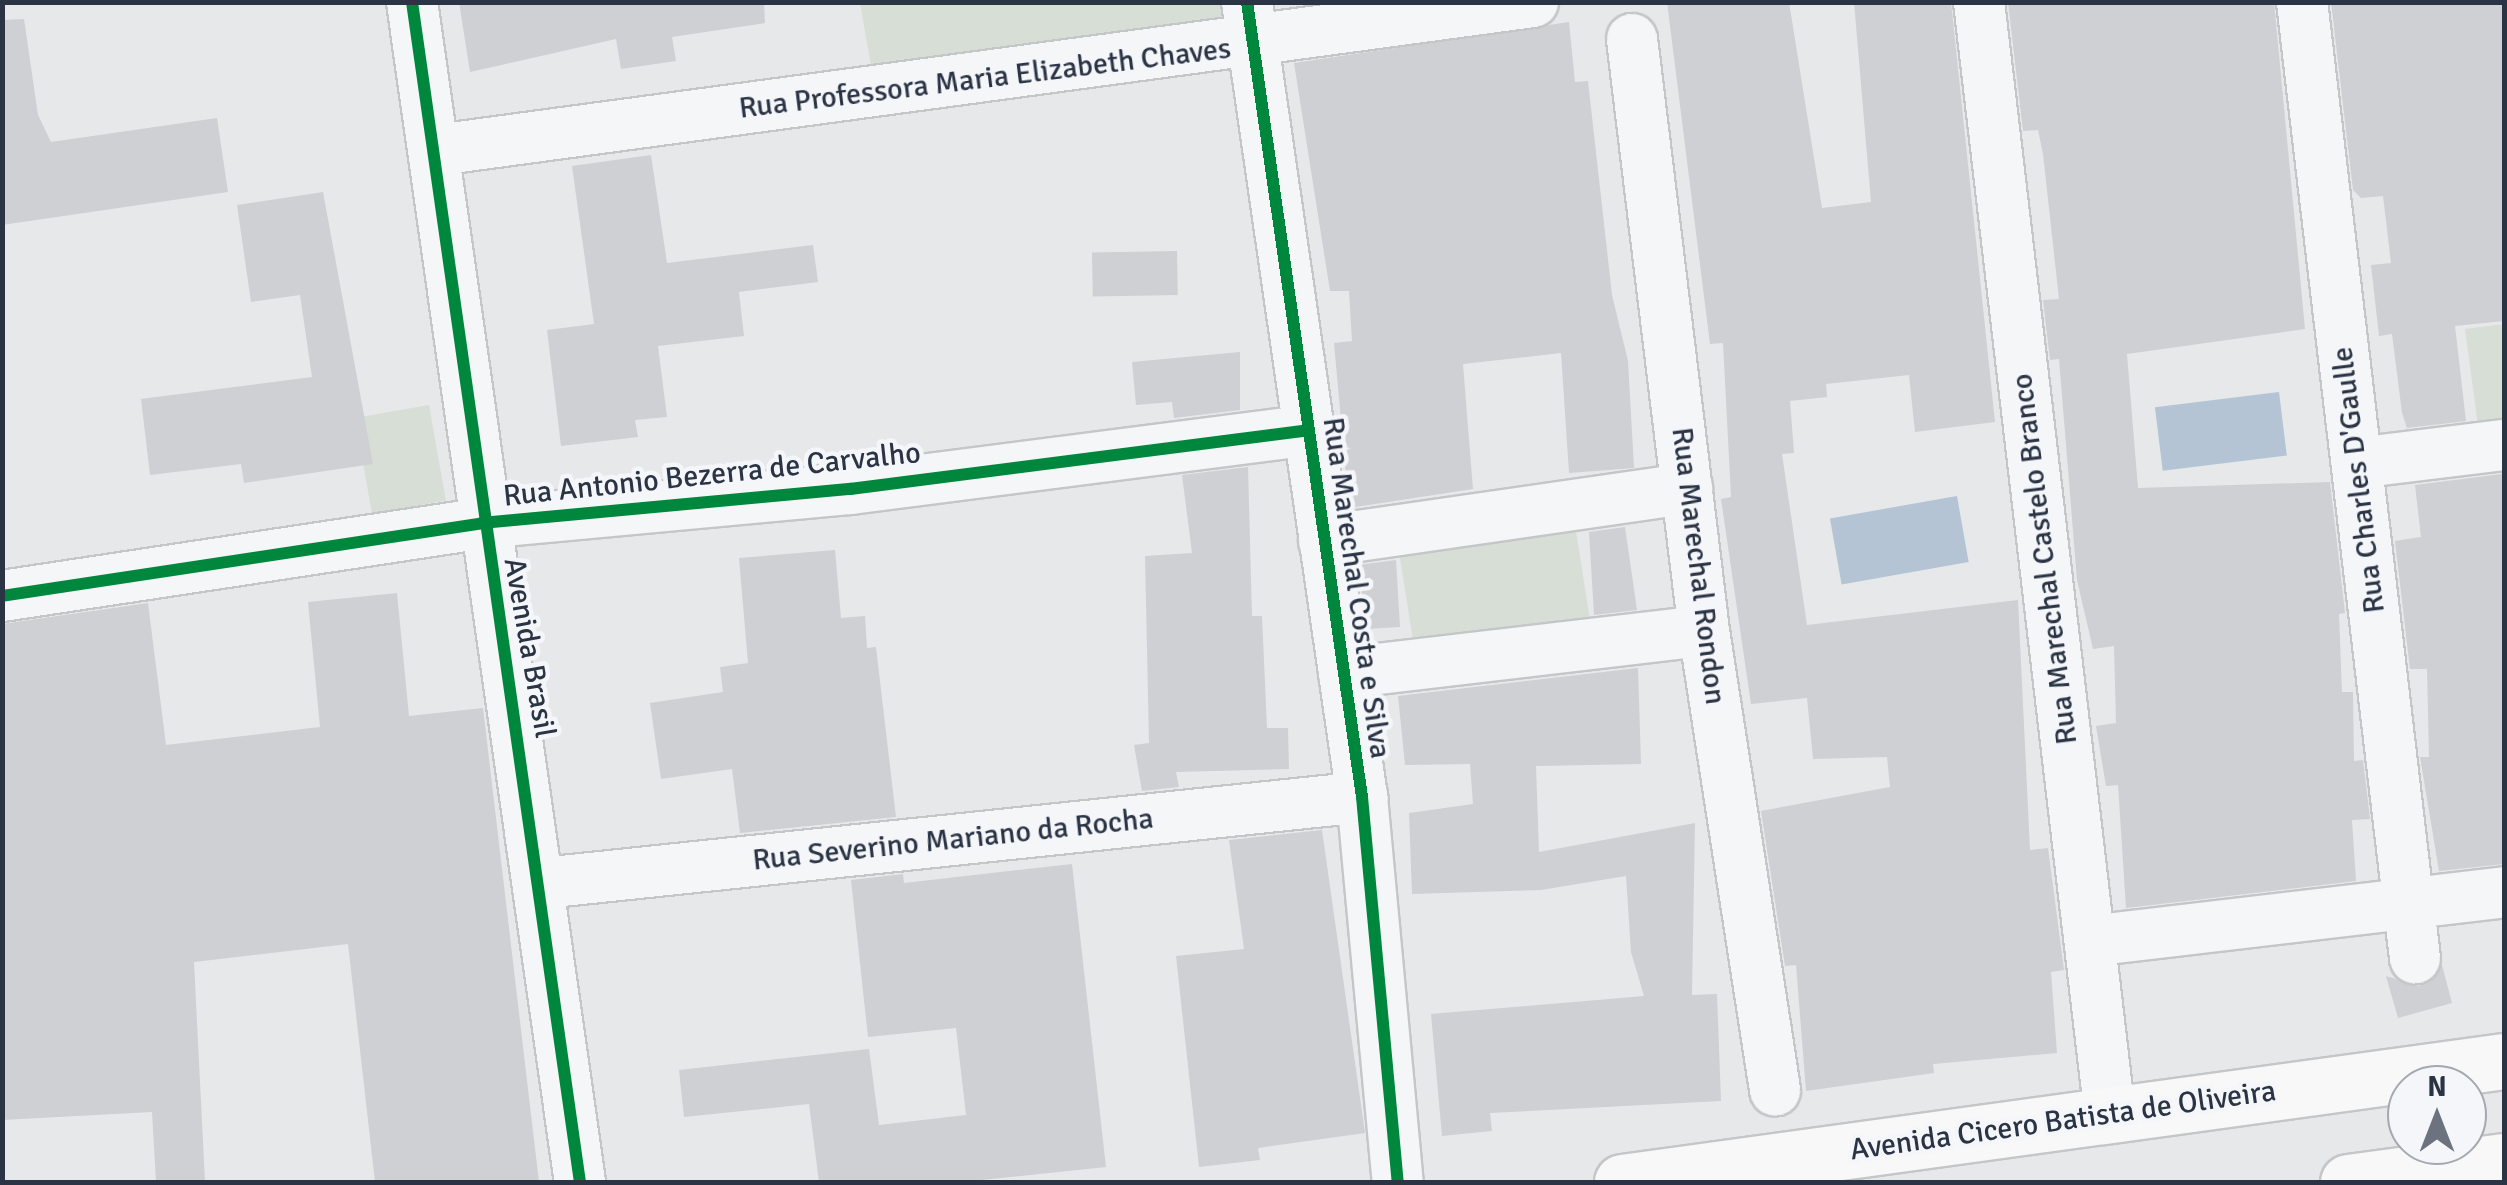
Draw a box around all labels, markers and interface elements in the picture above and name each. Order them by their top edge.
street label: Rua Professora Maria Elizabeth Chaves [737,31,1233,127]
street label: Rua Charles D'Gaulle [2325,345,2393,615]
street label: Rua Marechal Castelo Branco [2004,371,2086,747]
street label: Rua Marechal Costa e Silva [1314,415,1398,761]
street label: Rua Marechal Rondon [1663,425,1733,707]
street label: Rua Antonio Bezerra de Carvalho [501,435,923,515]
street label: Avenida Brasil [495,555,563,741]
street label: Rua Severino Mariano da Rocha [751,801,1155,879]
north arrow [2387,1065,2487,1165]
text: N [2427,1070,2447,1104]
street label: Avenida Cicero Batista de Oliveira [1848,1073,2278,1169]

